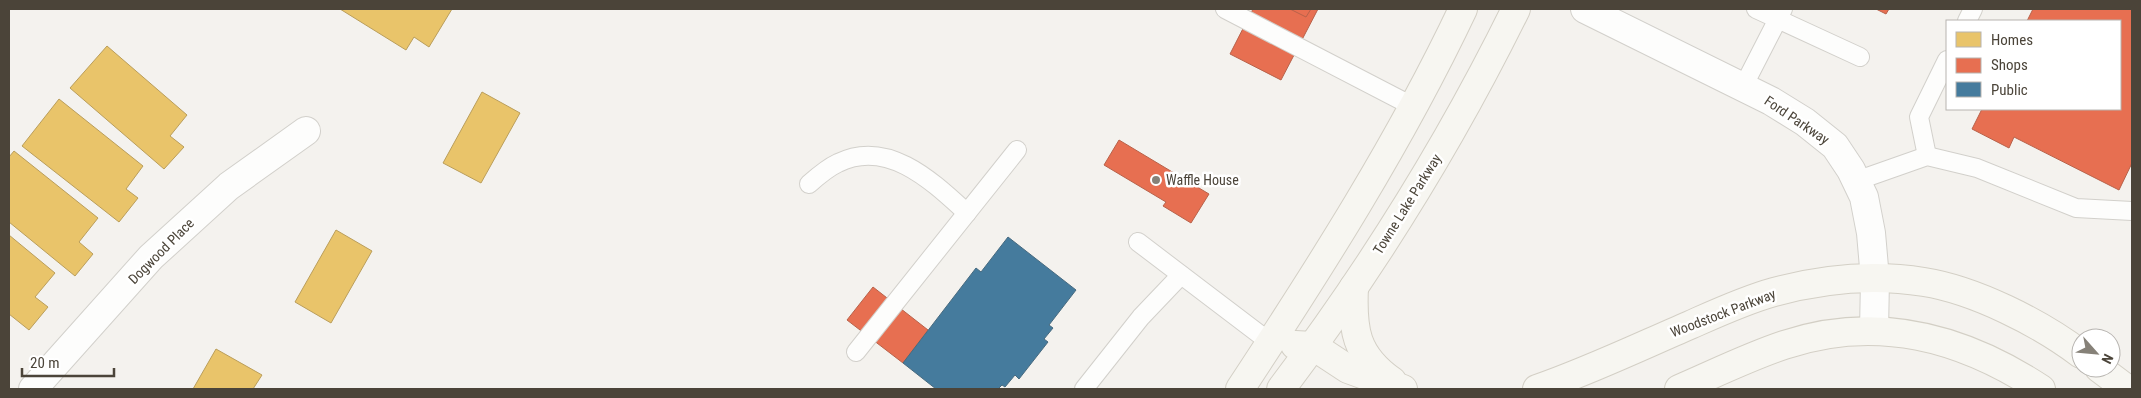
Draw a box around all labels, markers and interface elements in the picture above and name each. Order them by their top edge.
legend [1946,20,2121,110]
text: Homes [1991,31,2033,49]
text: Shops [1991,56,2028,74]
text: Public [1991,81,2028,99]
street label: Ford Parkway [1762,93,1832,148]
street label: Towne Lake Parkway [1370,151,1444,257]
place label: Waffle House [1166,172,1239,188]
marker: Waffle House [1150,174,1162,186]
street label: Dogwood Place [125,215,197,287]
street label: Woodstock Parkway [1668,286,1778,340]
north arrow [2071,328,2121,378]
scale bar [22,346,115,378]
text: N [2099,351,2117,366]
text: 20 m [30,354,60,372]

